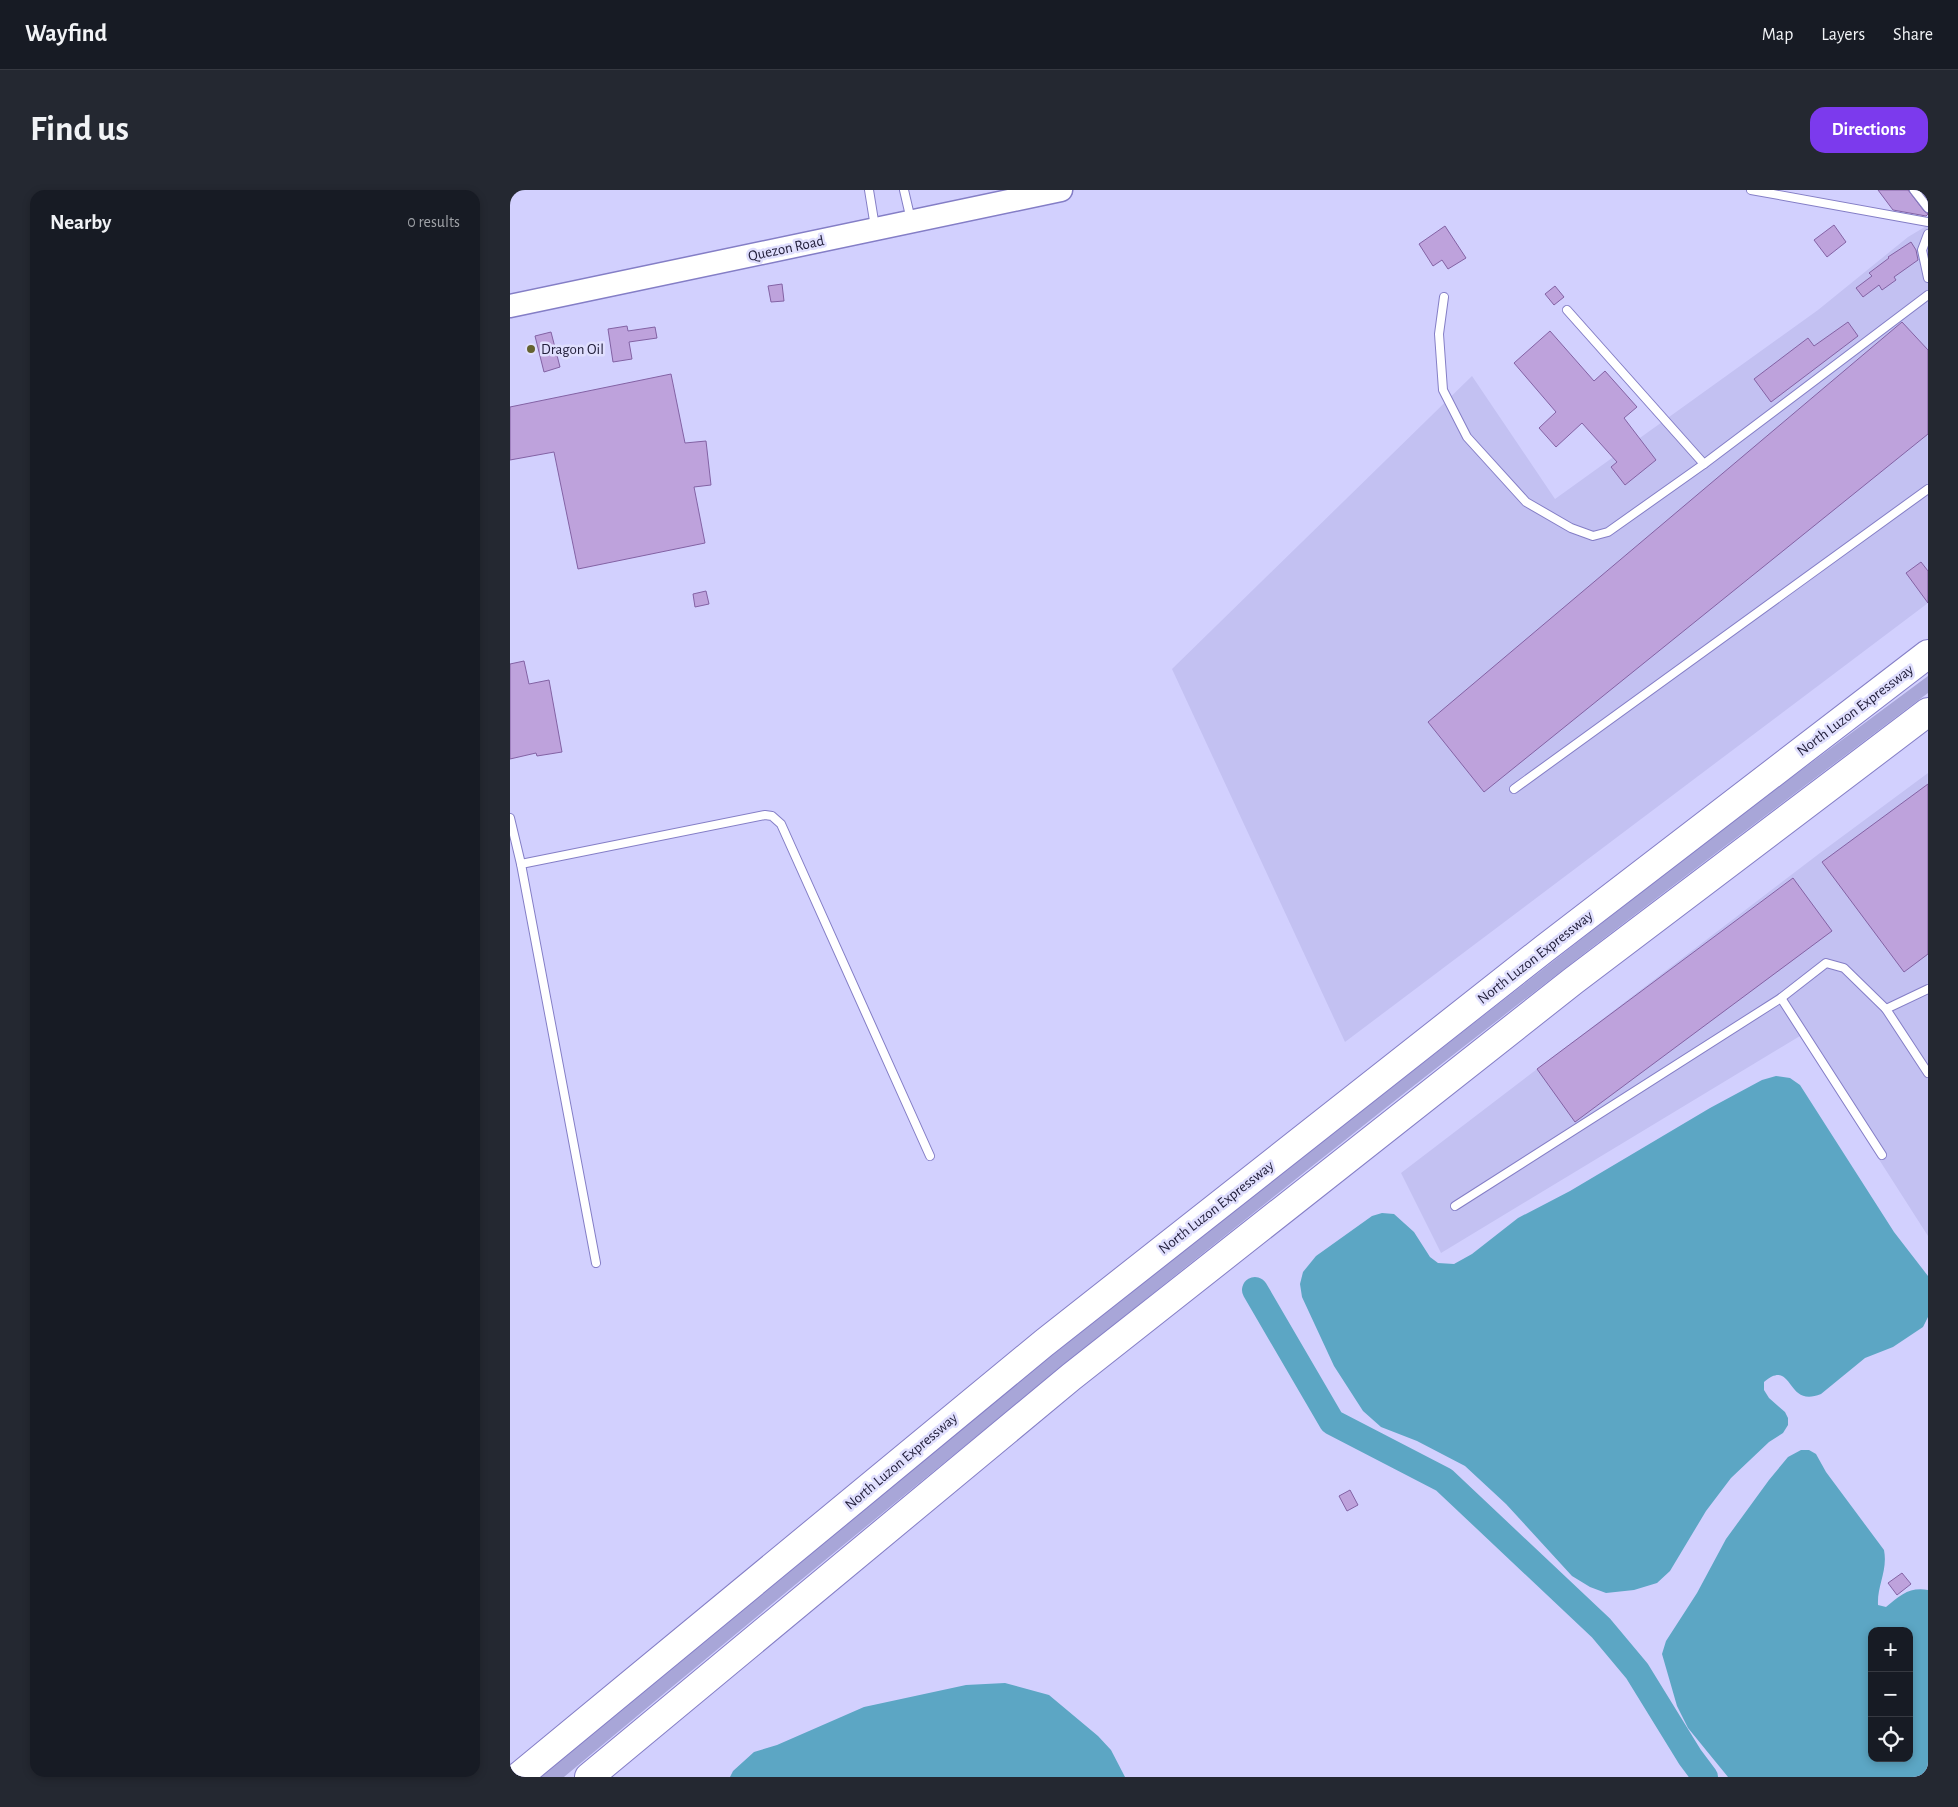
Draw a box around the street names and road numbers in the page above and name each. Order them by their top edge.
street label: Quezon Road [747,233,826,264]
street label: North Luzon Expressway [1794,661,1917,759]
street label: North Luzon Expressway [1475,908,1596,1007]
street label: North Luzon Expressway [1156,1158,1277,1257]
street label: North Luzon Expressway [842,1410,961,1513]

